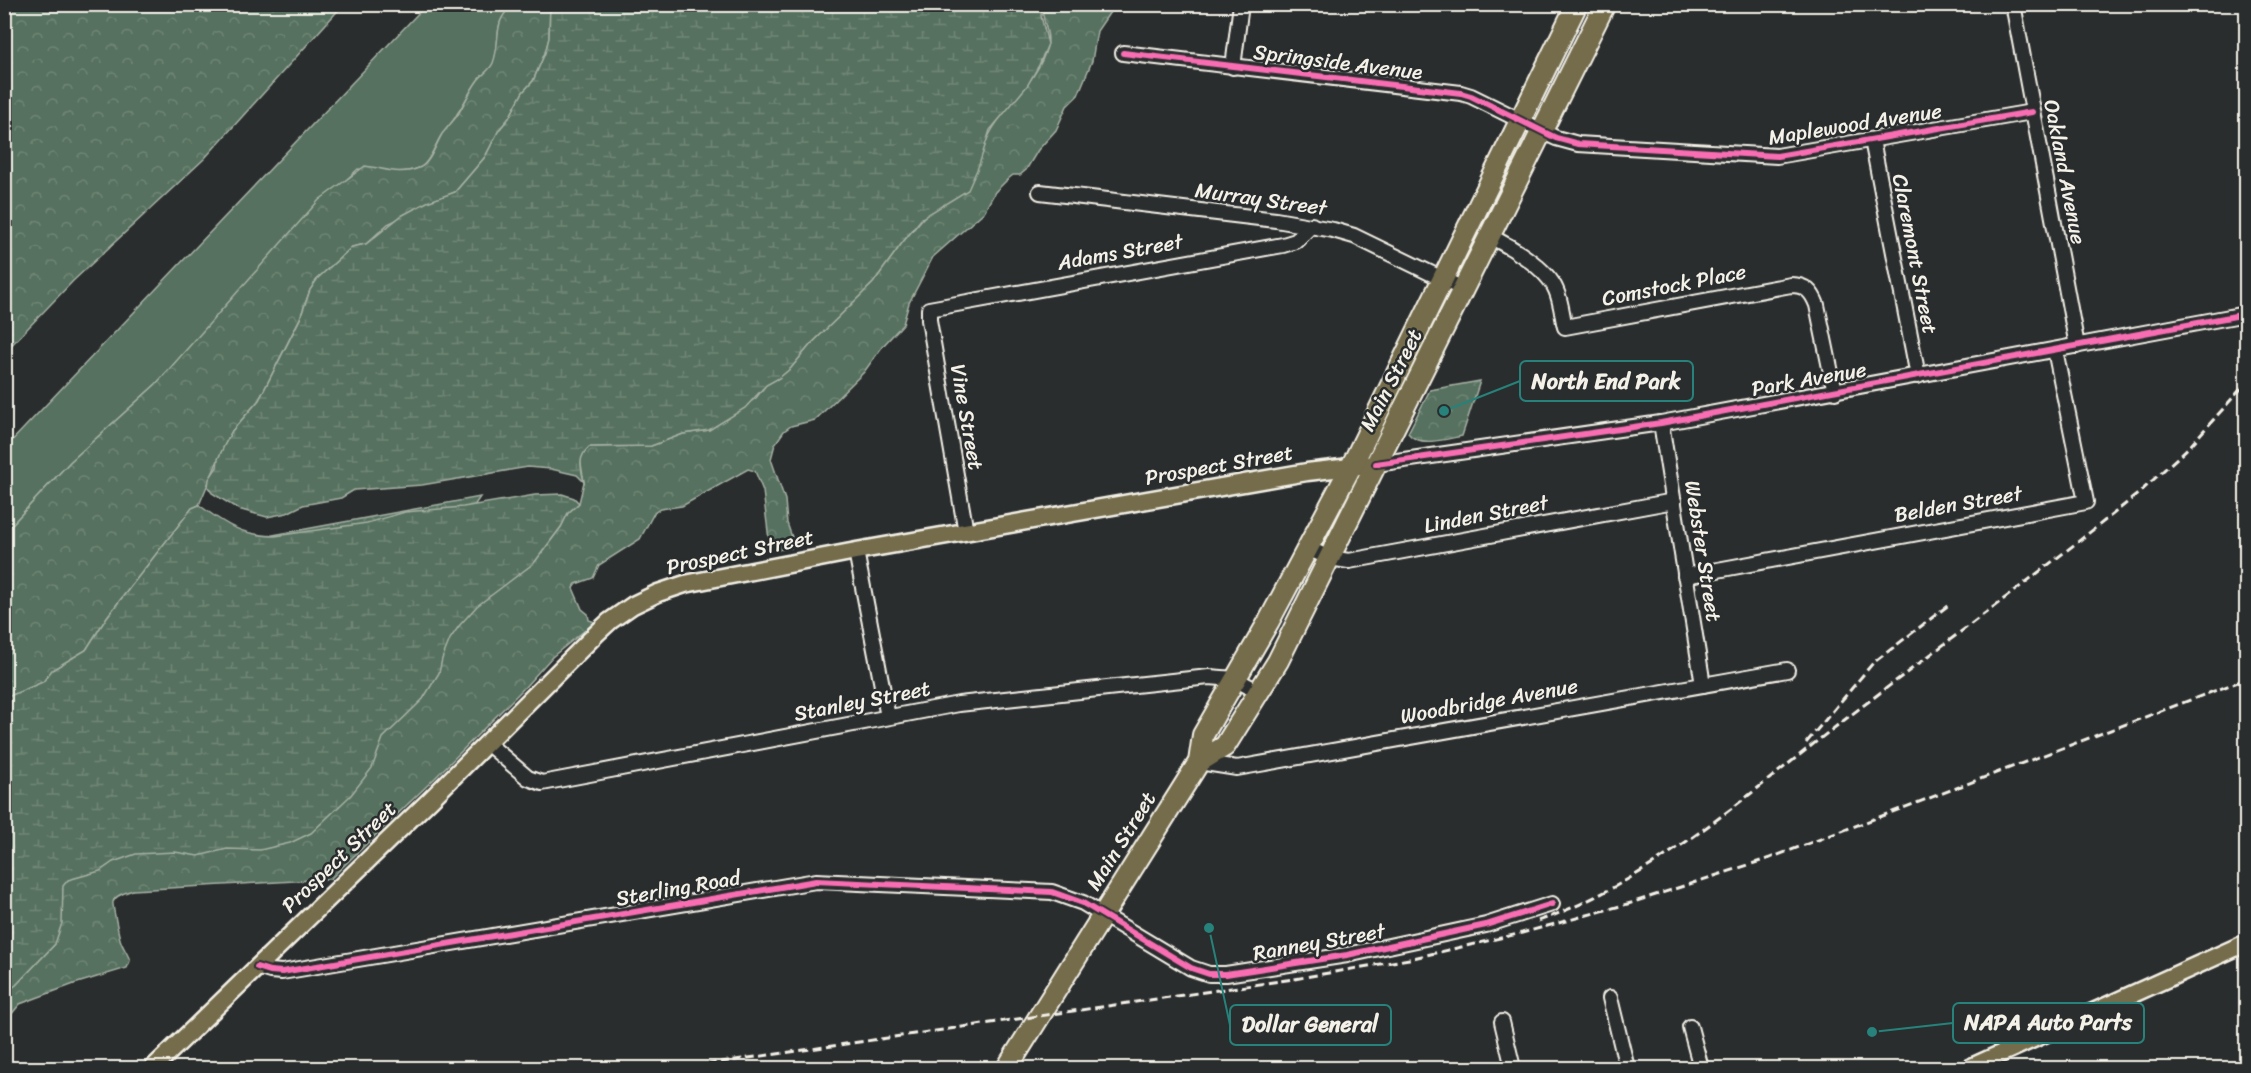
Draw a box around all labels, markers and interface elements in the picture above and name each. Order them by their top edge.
street label: Springside Avenue [1251,33,1425,91]
street label: Maplewood Avenue [1765,91,1945,156]
street label: Oakland Avenue [2032,96,2098,248]
street label: Murray Street [1193,171,1331,227]
street label: Claremont Street [1881,171,1949,337]
street label: Adams Street [1053,222,1187,282]
street label: Comstock Place [1599,252,1750,318]
street label: Main Street [1349,322,1433,438]
street label: Park Avenue [1748,350,1870,408]
street label: Vine Street [939,361,995,473]
callout: North End Park [1520,361,1693,401]
text: North End Park [1531,362,1682,401]
street label: Prospect Street [1142,433,1296,497]
street label: Belden Street [1891,474,2026,534]
street label: Webster Street [1673,478,1733,624]
street label: Linden Street [1421,483,1553,545]
street label: Prospect Street [663,518,817,586]
street label: Woodbridge Avenue [1397,667,1581,735]
street label: Stanley Street [790,669,934,733]
street label: Main Street [1075,784,1167,898]
street label: Prospect Street [272,791,406,923]
street label: Sterling Road [613,858,745,918]
street label: Ranney Street [1250,911,1389,972]
callout: NAPA Auto Parts [1953,1003,2144,1043]
text: NAPA Auto Parts [1963,1003,2133,1042]
callout: Dollar General [1230,1005,1391,1045]
text: Dollar General [1242,1005,1379,1044]

